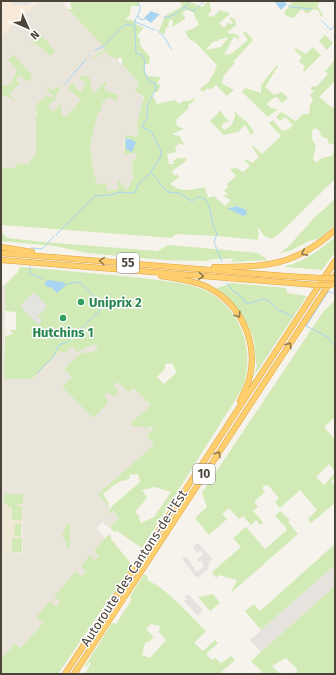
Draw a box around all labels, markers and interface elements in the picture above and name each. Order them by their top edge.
north arrow [8,8,48,48]
text: N [28,28,42,42]
one-way arrow [301,248,308,255]
road number: 55 [117,253,139,273]
one-way arrow [99,256,105,265]
one-way arrow [198,272,204,281]
place label: Uniprix 2 [89,295,142,310]
marker: Uniprix 2 [76,297,86,307]
one-way arrow [233,310,240,317]
marker: Hutchins 1 [58,313,68,323]
place label: Hutchins 1 [32,325,94,340]
one-way arrow [284,342,292,349]
one-way arrow [213,451,221,458]
road number: 10 [193,464,215,484]
street label: Autoroute des Cantons-de-l'Est [78,487,190,649]

